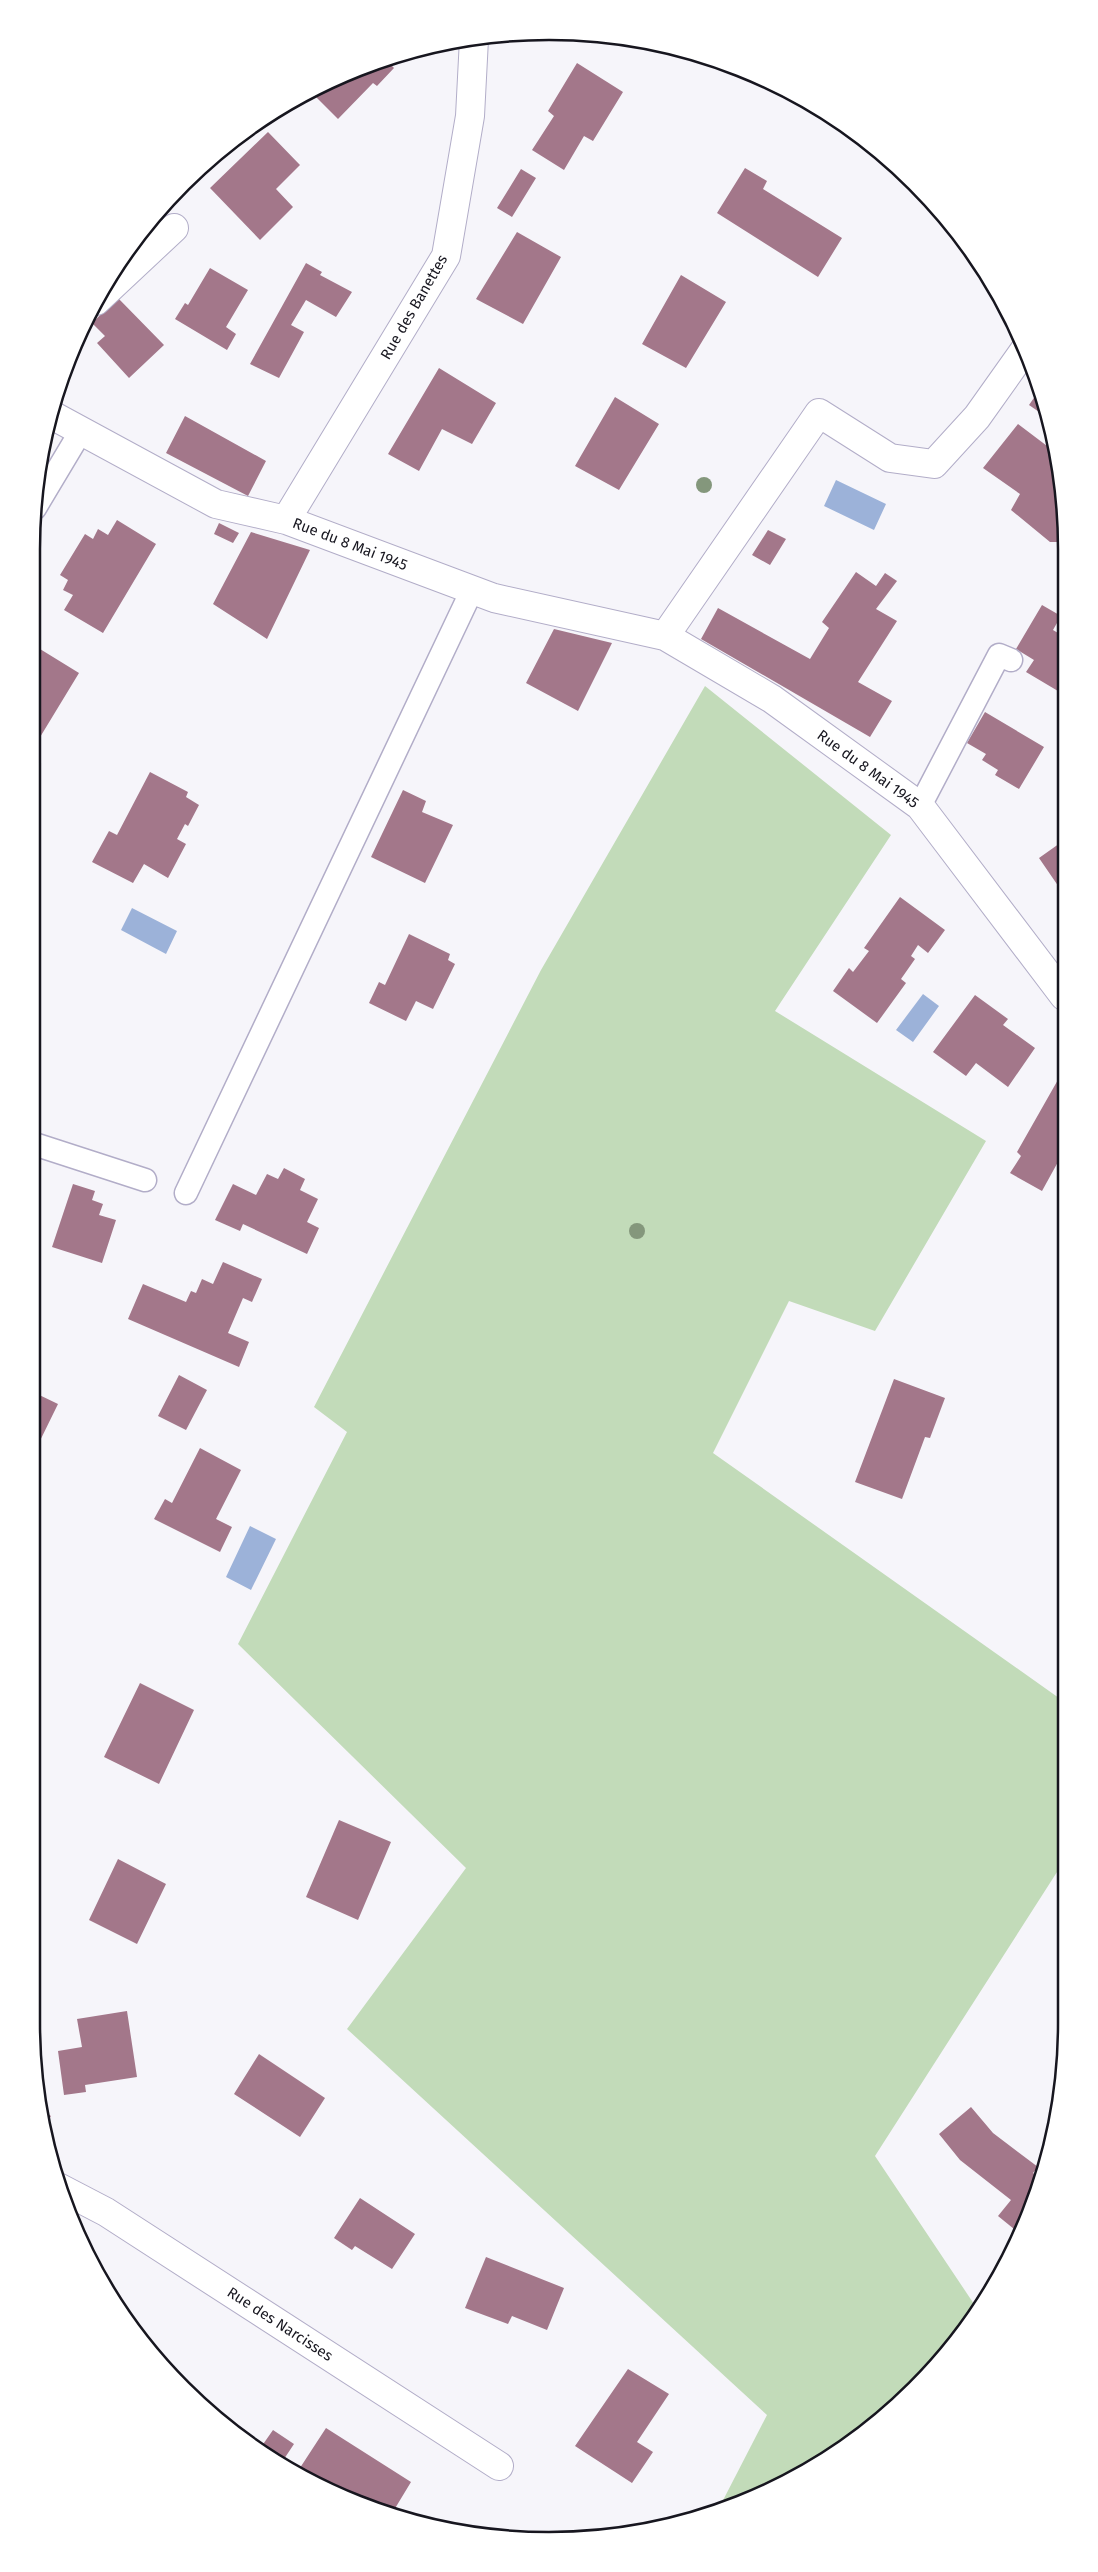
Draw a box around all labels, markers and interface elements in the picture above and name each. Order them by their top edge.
street label: Rue des Banettes [377,251,451,363]
street label: Rue du 8 Mai 1945 [290,514,410,574]
street label: Rue du 8 Mai 1945 [814,726,922,812]
street label: Rue des Narcisses [224,2283,336,2365]

